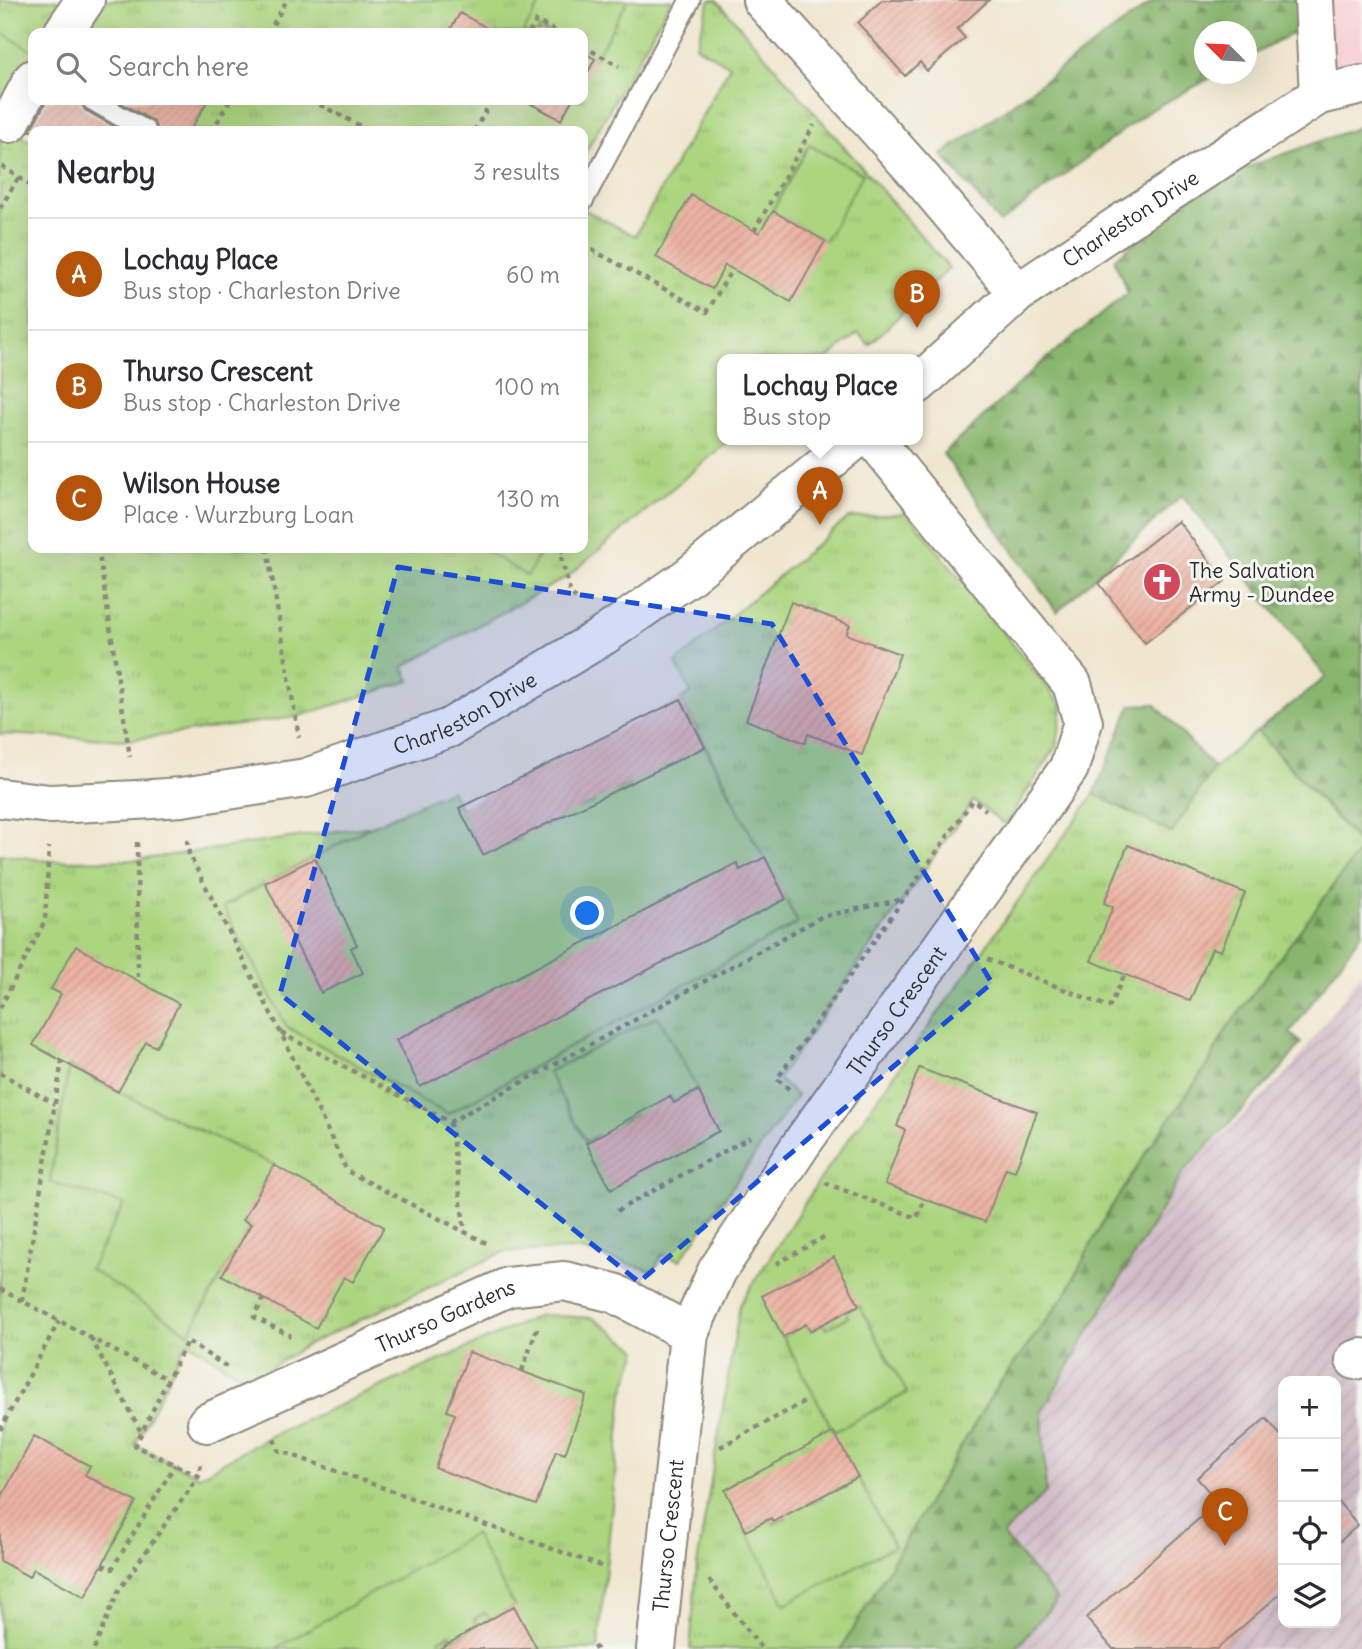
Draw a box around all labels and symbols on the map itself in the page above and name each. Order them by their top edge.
north arrow [1194,21,1257,84]
street label: Charleston Drive [1057,164,1203,273]
pin: B [894,270,940,328]
pin: A [797,467,843,525]
place label: The Salvation Army - Dundee [1189,557,1334,608]
church icon: The Salvation Army - Dundee [1141,561,1183,603]
street label: Charleston Drive [389,665,541,760]
your location [570,896,604,930]
street label: Thurso Crescent [841,940,952,1081]
street label: Thurso Gardens [371,1273,517,1359]
street label: Thurso Crescent [646,1458,689,1613]
pin: C [1202,1488,1248,1546]

